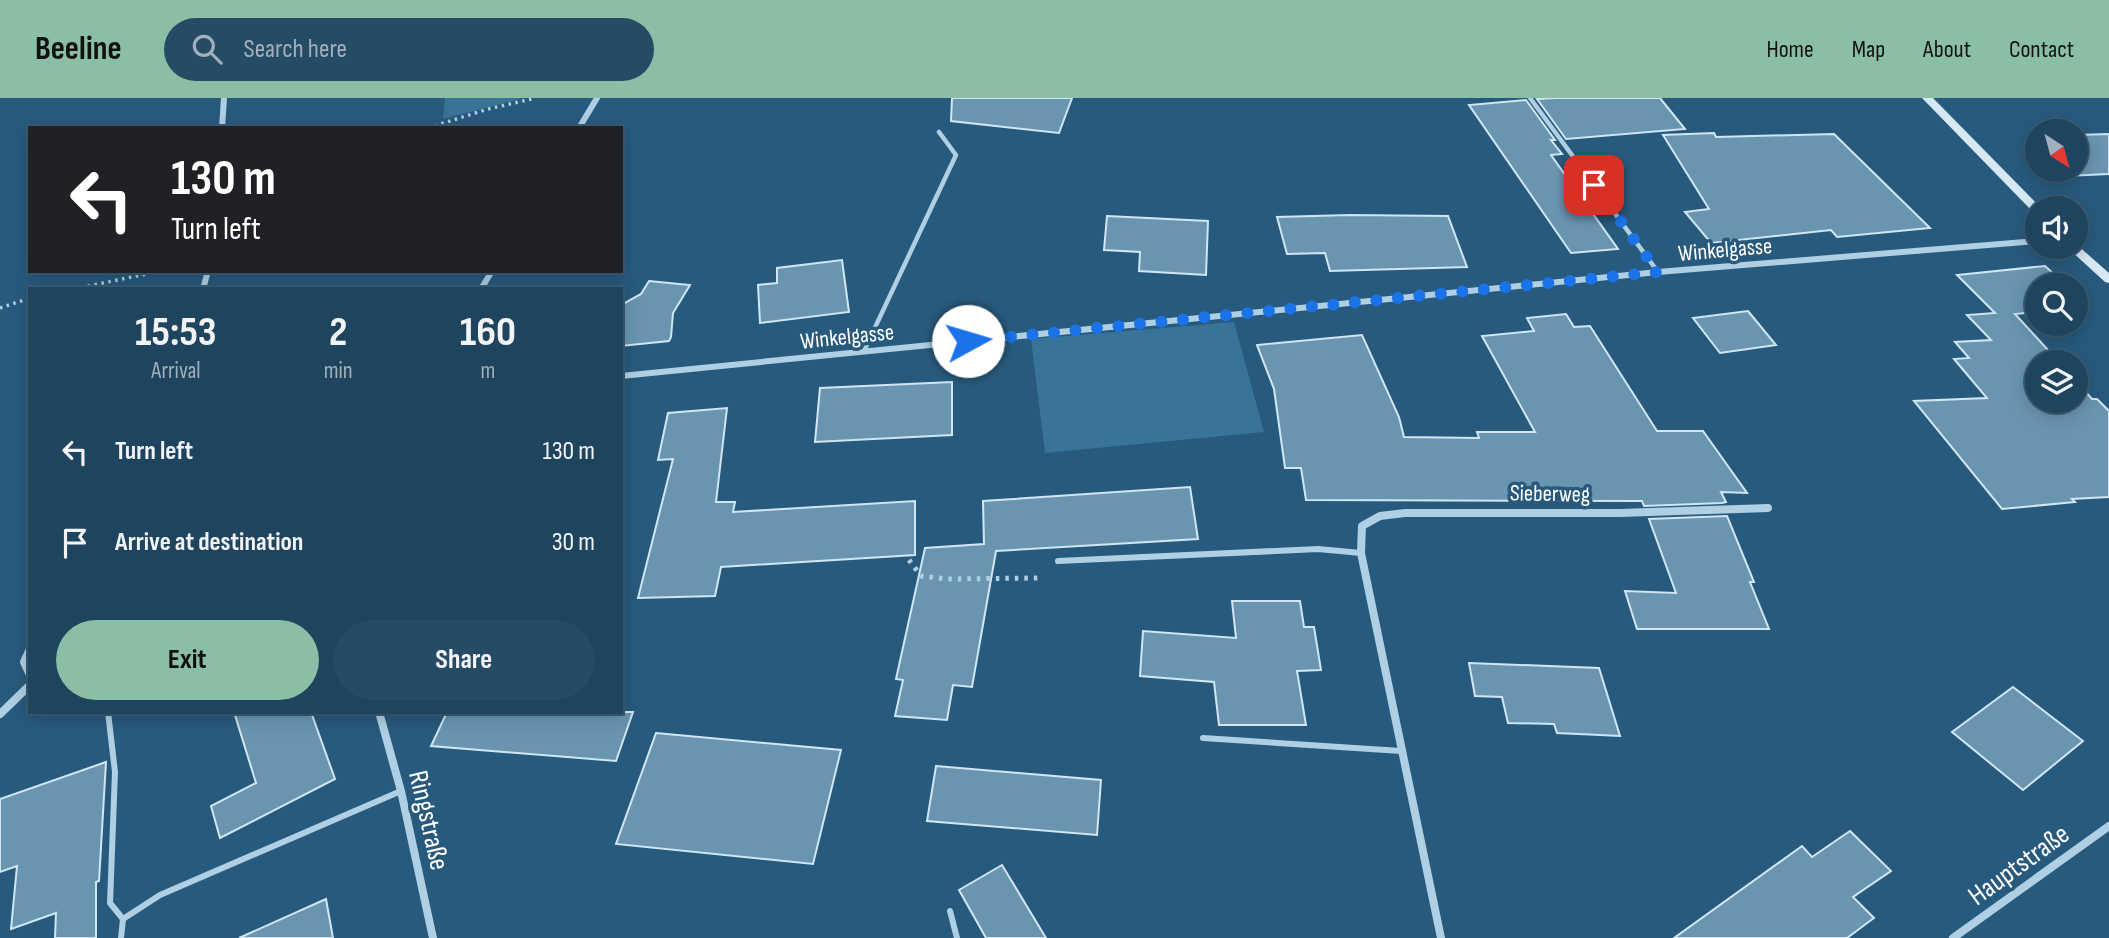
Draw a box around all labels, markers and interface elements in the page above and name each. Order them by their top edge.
search box [164,18,654,81]
text: Beeline [35,29,122,69]
icon: search [188,30,226,68]
text: Search here [244,34,347,65]
text: Home [1766,35,1814,64]
text: Map [1852,35,1885,64]
text: About [1923,35,1971,64]
text: Contact [2009,35,2074,64]
north arrow [2025,119,2088,182]
map controls [2025,119,2088,413]
text: 130 m [171,150,276,209]
icon: left [56,154,147,245]
pin [1564,155,1624,215]
icon: arrive [1575,166,1613,204]
button: sound [2025,196,2088,259]
text: Turn left [171,210,261,249]
street label: Winkelgasse [1677,232,1773,268]
button: search [2025,273,2088,336]
position arrow [931,304,1005,378]
text: 15:53 [135,307,217,358]
text: 2 [329,307,347,358]
text: 160 [460,307,516,358]
street label: Winkelgasse [799,318,895,356]
button: layers [2025,350,2088,413]
text: Arrival [151,357,201,385]
text: min [324,357,353,385]
text: m [480,357,495,385]
icon: left [56,433,94,471]
text: Turn left [115,436,193,467]
text: 130 m [543,436,595,467]
street label: Sieberweg [1510,479,1590,509]
icon: arrive [56,524,94,562]
text: Arrive at destination [115,527,303,558]
text: 30 m [552,527,595,558]
button: Exit [56,620,319,700]
button: Share [333,620,595,700]
street label: Ringstraße [401,767,456,873]
street label: Hauptstraße [1962,818,2076,913]

